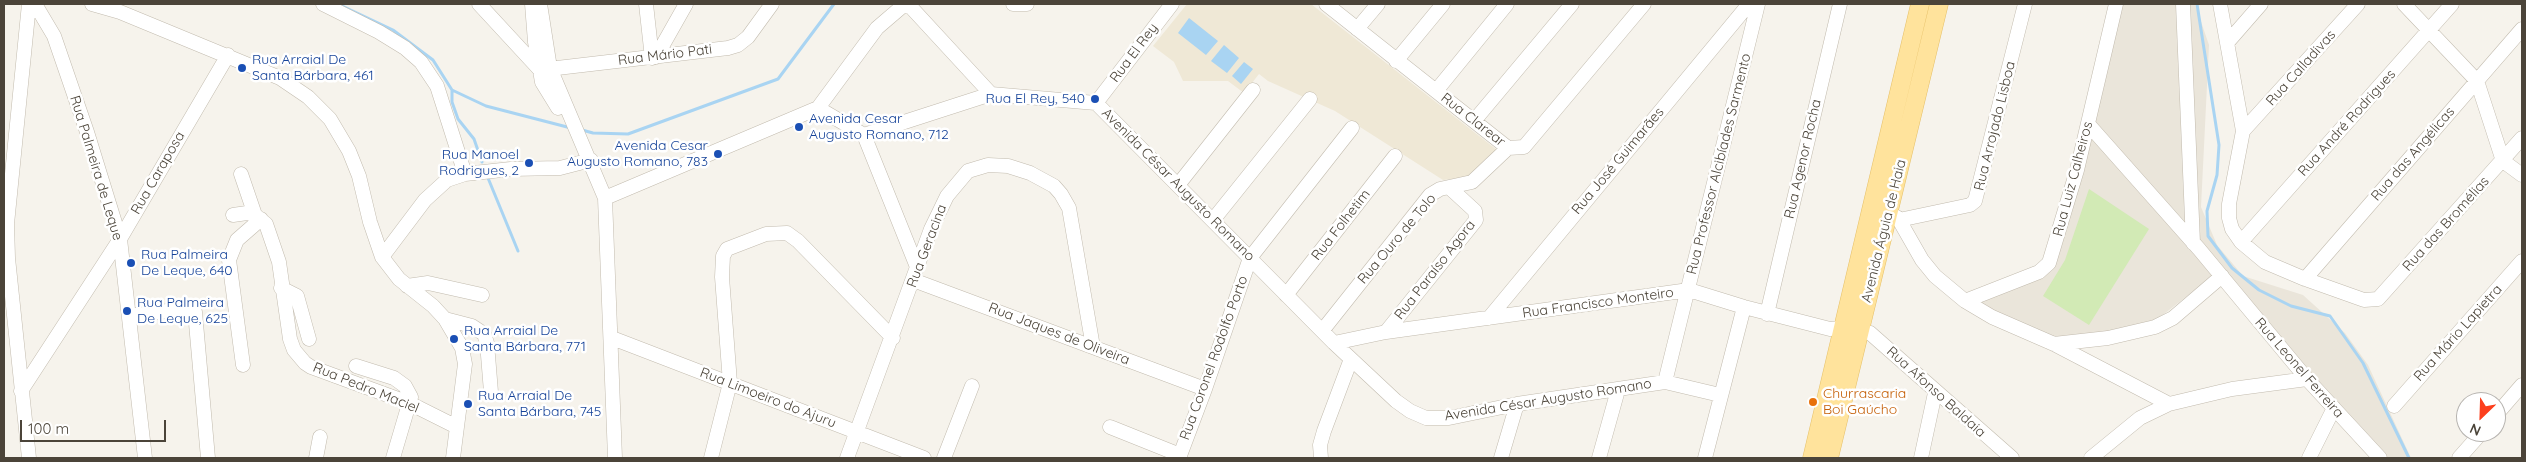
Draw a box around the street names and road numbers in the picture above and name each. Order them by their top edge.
street label: Rua El Rey [1106,20,1162,86]
street label: Rua Calladivas [2263,27,2339,109]
street label: Rua Mário Pati [617,41,713,69]
street label: Rua Professor Alcibíades Sarmento [1683,52,1755,276]
street label: Rua Arrojado Lisboa [1971,59,2019,193]
street label: Rua André Rodrigues [2295,66,2399,180]
street label: Rua Clarear [1437,90,1509,150]
street label: Rua Palmeira de Leque [66,94,126,242]
street label: Rua Agenor Rocha [1781,98,1825,220]
street label: Rua José Guimarães [1568,104,1668,218]
street label: Rua das Angélicas [2368,104,2458,204]
street label: Avenida César Augusto Romano [1098,105,1258,265]
street label: Rua Luiz Calheiros [2050,120,2096,238]
street label: Rua Caraposa [127,129,189,217]
street label: Avenida Águia de Haia [1858,158,1910,304]
street label: Rua das Bromélias [2399,173,2493,275]
street label: Rua Folhetim [1308,186,1374,264]
street label: Rua Ouro de Tolo [1354,190,1440,288]
street label: Rua Geracina [903,202,951,290]
street label: Rua Paraíso Agora [1391,217,1479,323]
street label: Rua Coronel Rodolfo Porto [1176,274,1252,442]
street label: Rua Mário Lapietra [2410,281,2506,385]
street label: Rua Francisco Monteiro [1521,284,1675,322]
street label: Rua Jaques de Oliveira [986,299,1132,369]
street label: Rua Leonel Ferreira [2251,315,2347,421]
street label: Rua Afonso Baldaia [1883,343,1989,441]
street label: Rua Pedro Maciel [311,359,421,417]
street label: Rua Limoeiro do Ajuru [698,364,838,432]
street label: Avenida César Augusto Romano [1443,375,1653,425]

